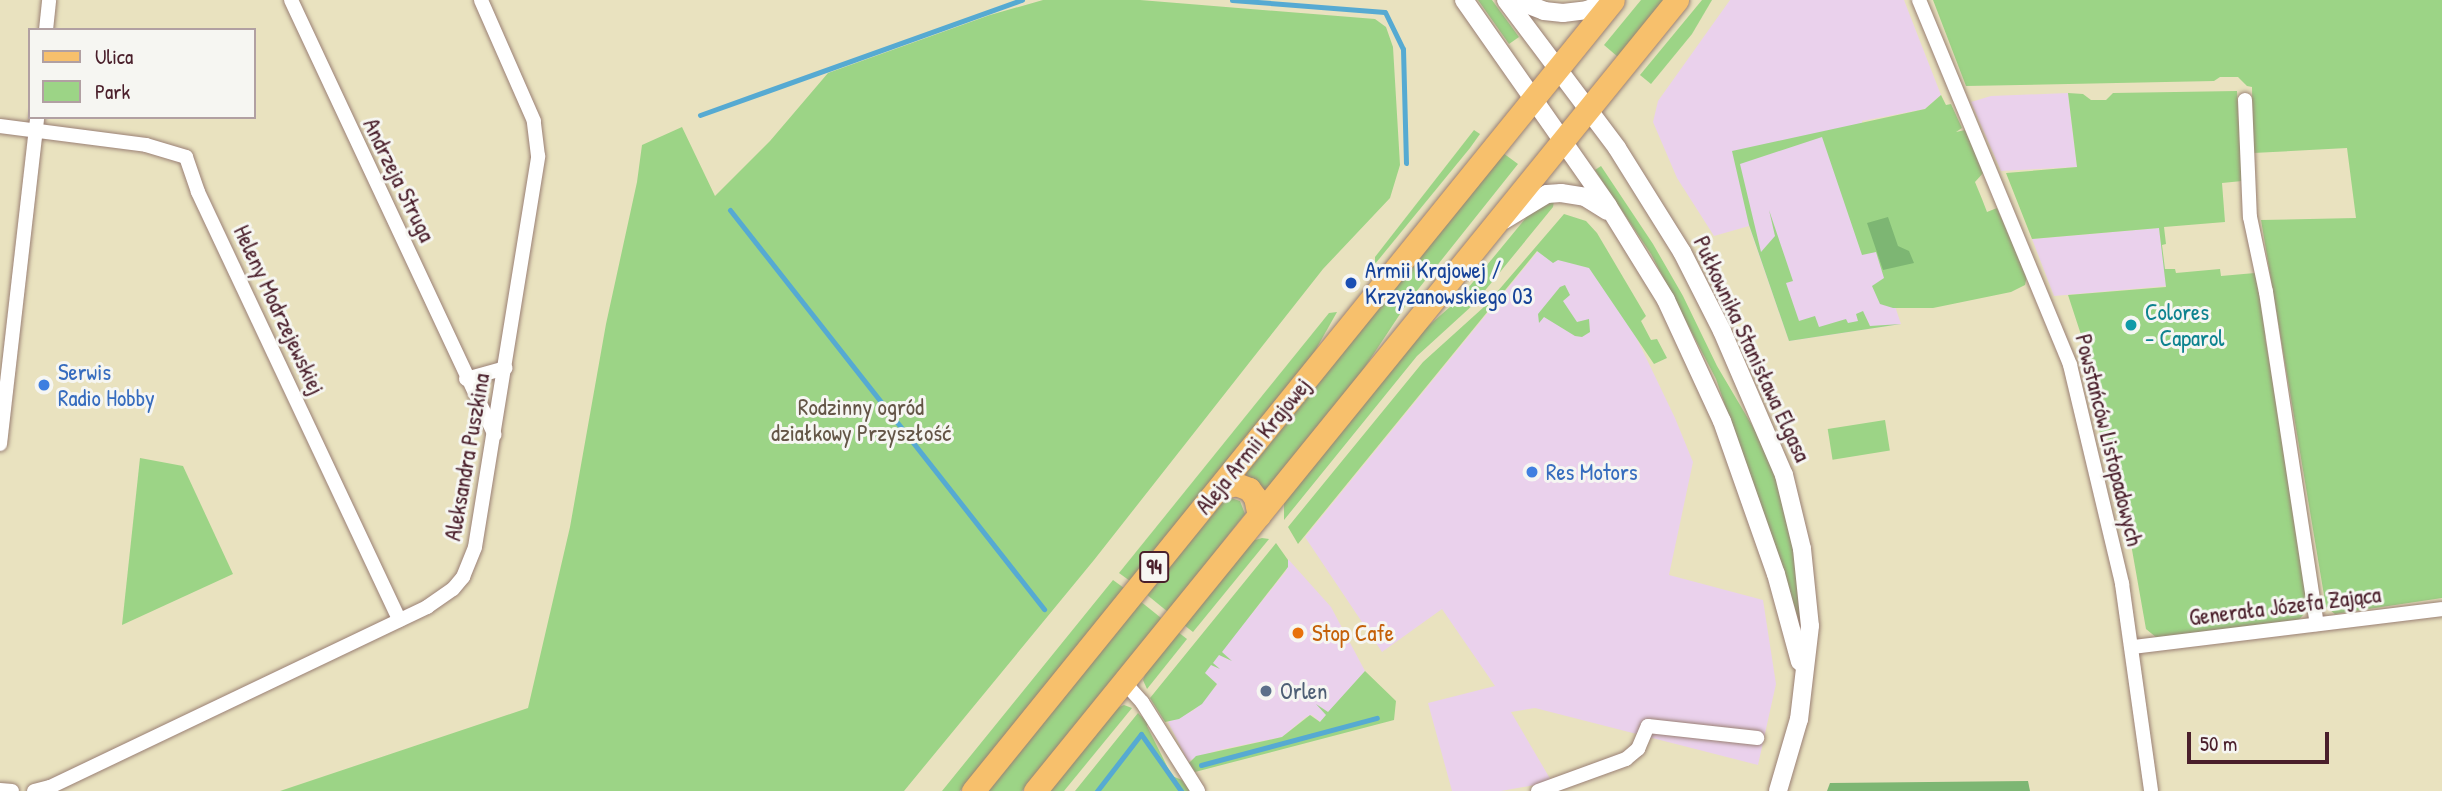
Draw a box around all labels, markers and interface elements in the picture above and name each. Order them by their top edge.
legend [28,28,256,119]
text: Ulica [95,42,133,71]
text: Park [95,77,130,106]
street label: Andrzeja Struga [357,114,441,246]
street label: Heleny Modrzejewskiej [228,221,330,399]
street label: Pułkownika Stanisława Elgasa [1688,232,1816,466]
place label: Armii Krajowej / Krzyżanowskiego 03 [1365,256,1533,310]
marker: Armii Krajowej / Krzyżanowskiego 03 [1343,275,1359,291]
place label: Colores - Caparol [2145,298,2224,352]
marker: Colores - Caparol [2123,317,2139,333]
street label: Powstańców Listopadowych [2069,331,2149,549]
place label: Serwis Radio Hobby [58,358,155,412]
street label: Aleksandra Puszkina [439,371,495,543]
street label: Aleja Armii Krajowej [1190,372,1316,520]
marker: Serwis Radio Hobby [36,377,52,393]
park label: Rodzinny ogród działkowy Przyszłość [771,393,951,447]
place label: Res Motors [1546,458,1638,486]
marker: Res Motors [1524,464,1540,480]
road number: 94 [1138,550,1170,584]
street label: Generała Józefa Zająca [2188,581,2382,631]
place label: Stop Cafe [1312,619,1394,647]
marker: Stop Cafe [1290,625,1306,641]
place label: Orlen [1280,677,1327,705]
marker: Orlen [1258,683,1274,699]
scale bar [2190,718,2332,762]
text: 50 m [2200,729,2237,758]

